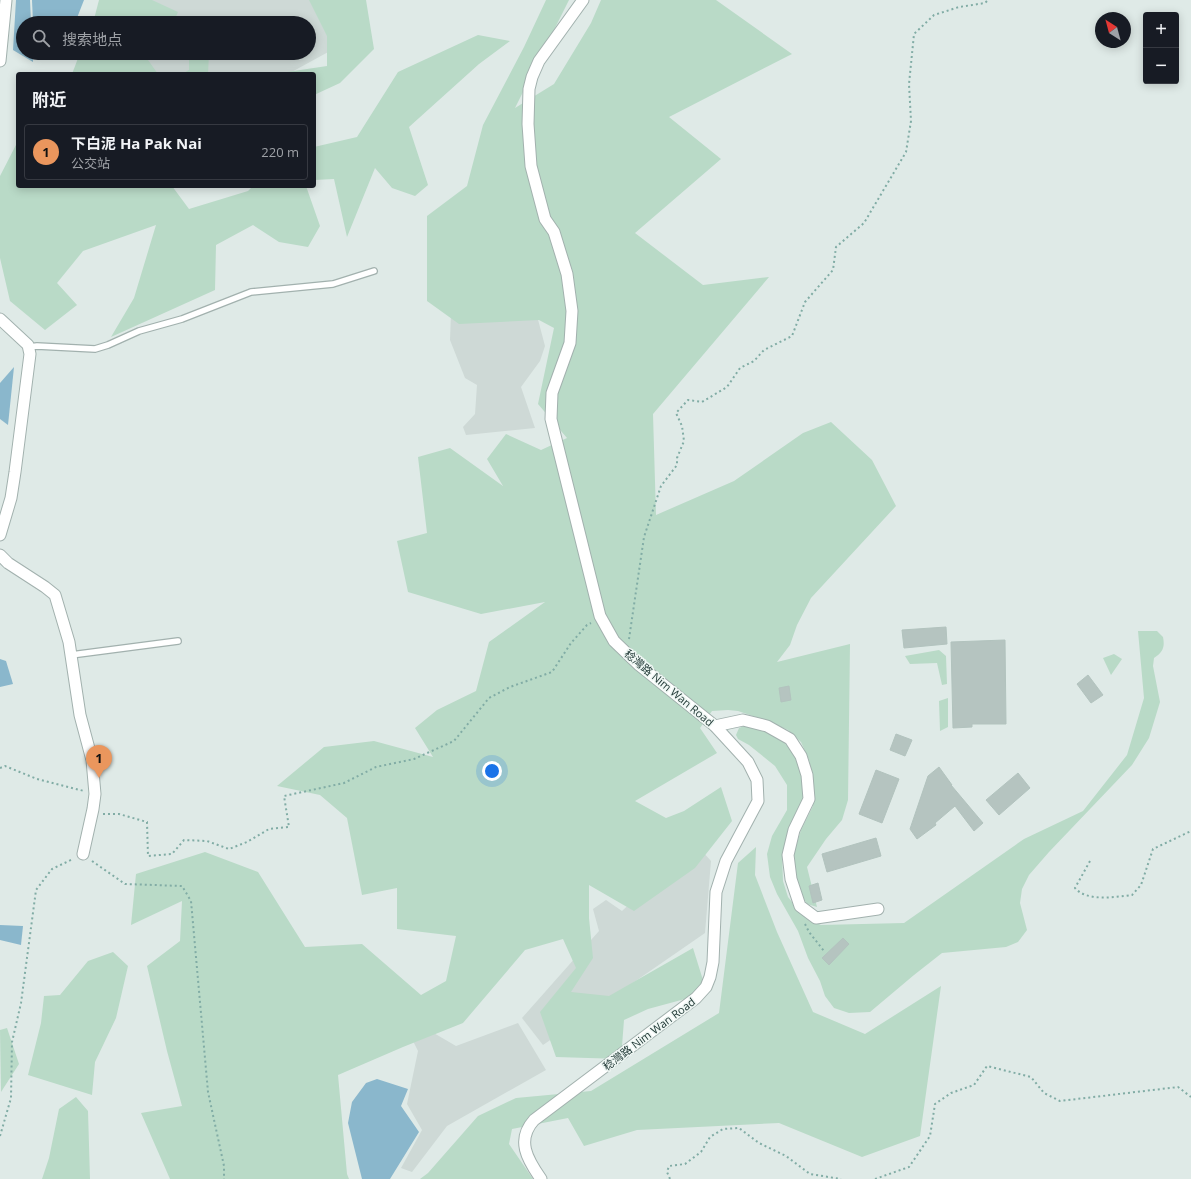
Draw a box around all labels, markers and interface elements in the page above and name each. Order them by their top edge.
north arrow [1095,12,1131,48]
map controls [1143,12,1179,84]
button: + [1143,12,1179,48]
search box [16,16,316,60]
icon: search [30,27,52,49]
text: 搜索地点 [62,29,122,49]
button: − [1143,48,1179,84]
text: 附近 [32,88,66,111]
text: 下白泥 Ha Pak Nai [71,133,202,153]
text: 1 [42,143,50,161]
text: 220 m [261,143,299,161]
text: 公交站 [71,154,110,172]
street label: 稔灣路 Nim Wan Road [622,646,717,729]
pin: 1 [86,745,112,778]
your location [482,761,502,781]
street label: 稔灣路 Nim Wan Road [599,994,698,1073]

